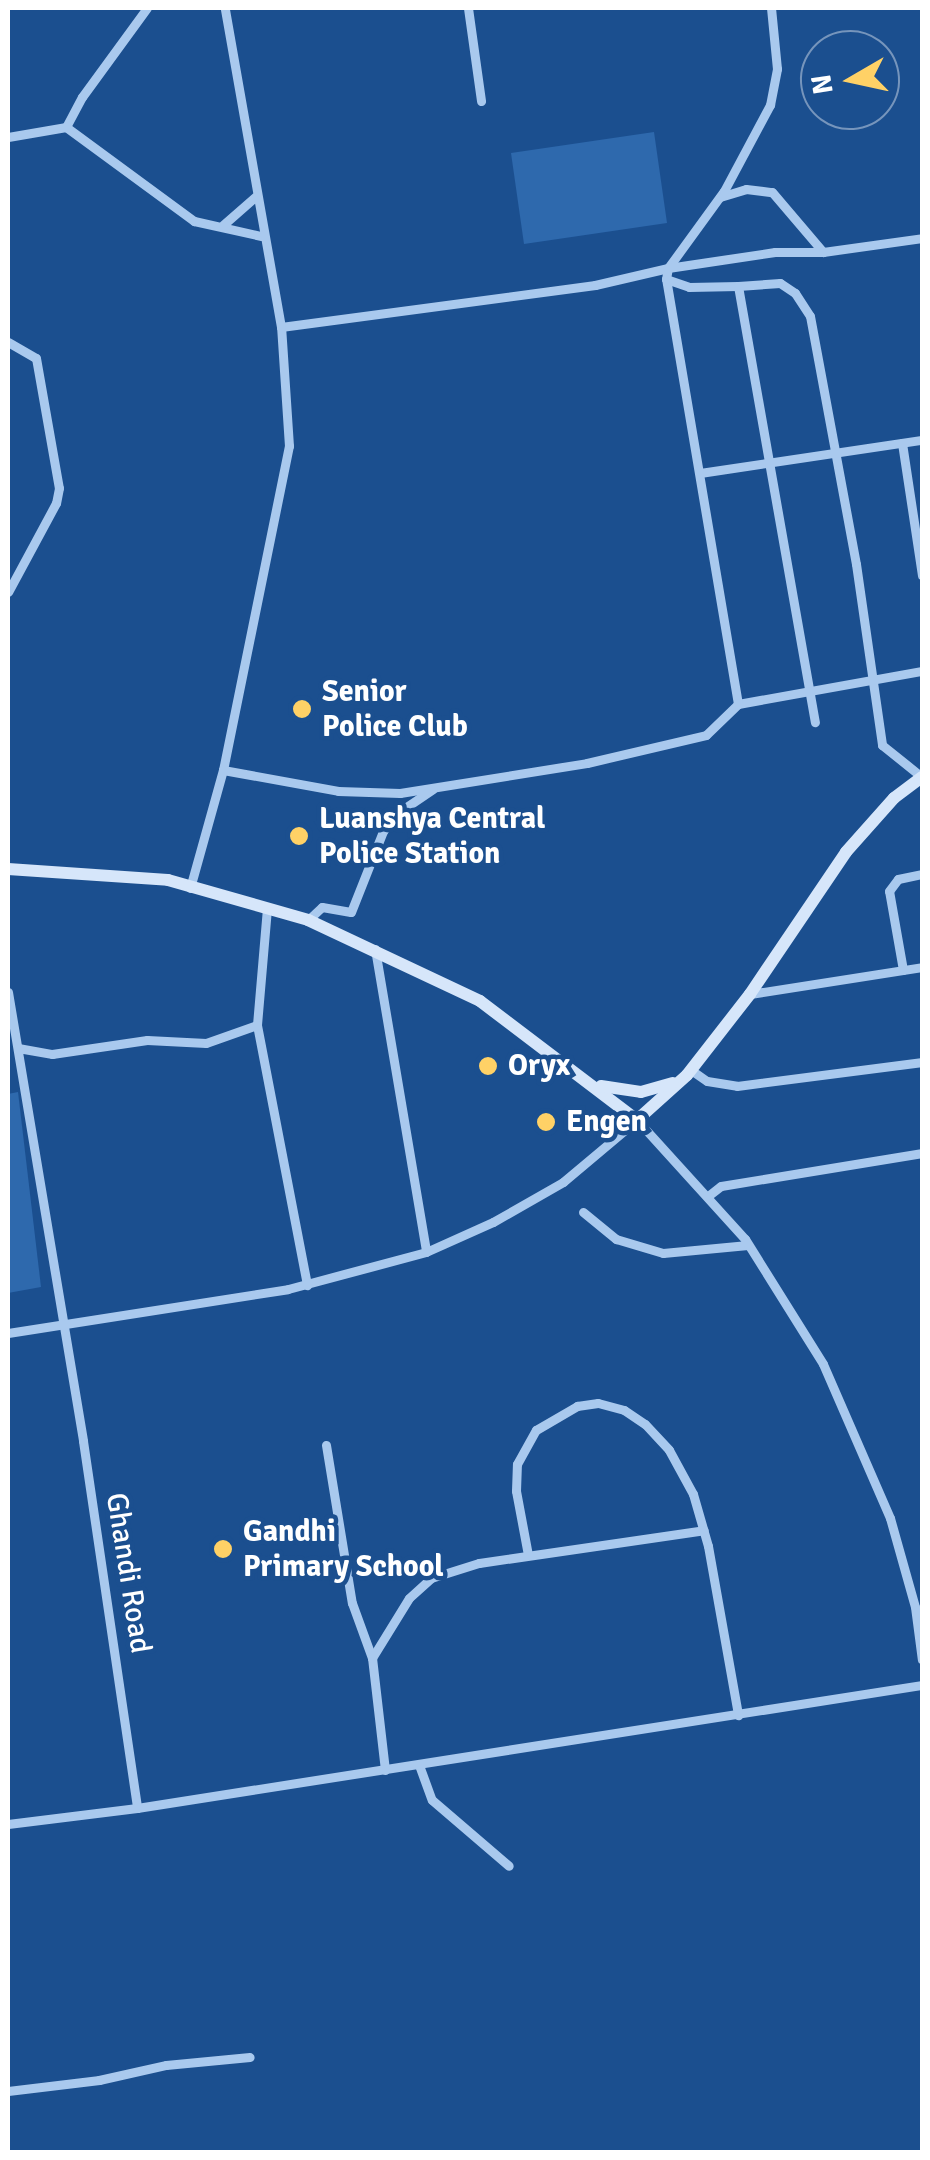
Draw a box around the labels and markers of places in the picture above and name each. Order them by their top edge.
place label: Senior Police Club [322,674,468,744]
marker: Senior Police Club [291,698,313,720]
place label: Luanshya Central Police Station [319,801,545,872]
marker: Luanshya Central Police Station [288,825,310,847]
place label: Oryx [508,1048,570,1084]
marker: Oryx [477,1055,499,1077]
place label: Engen [566,1104,647,1140]
marker: Engen [535,1111,557,1133]
place label: Gandhi Primary School [243,1514,444,1584]
marker: Gandhi Primary School [212,1538,234,1560]

